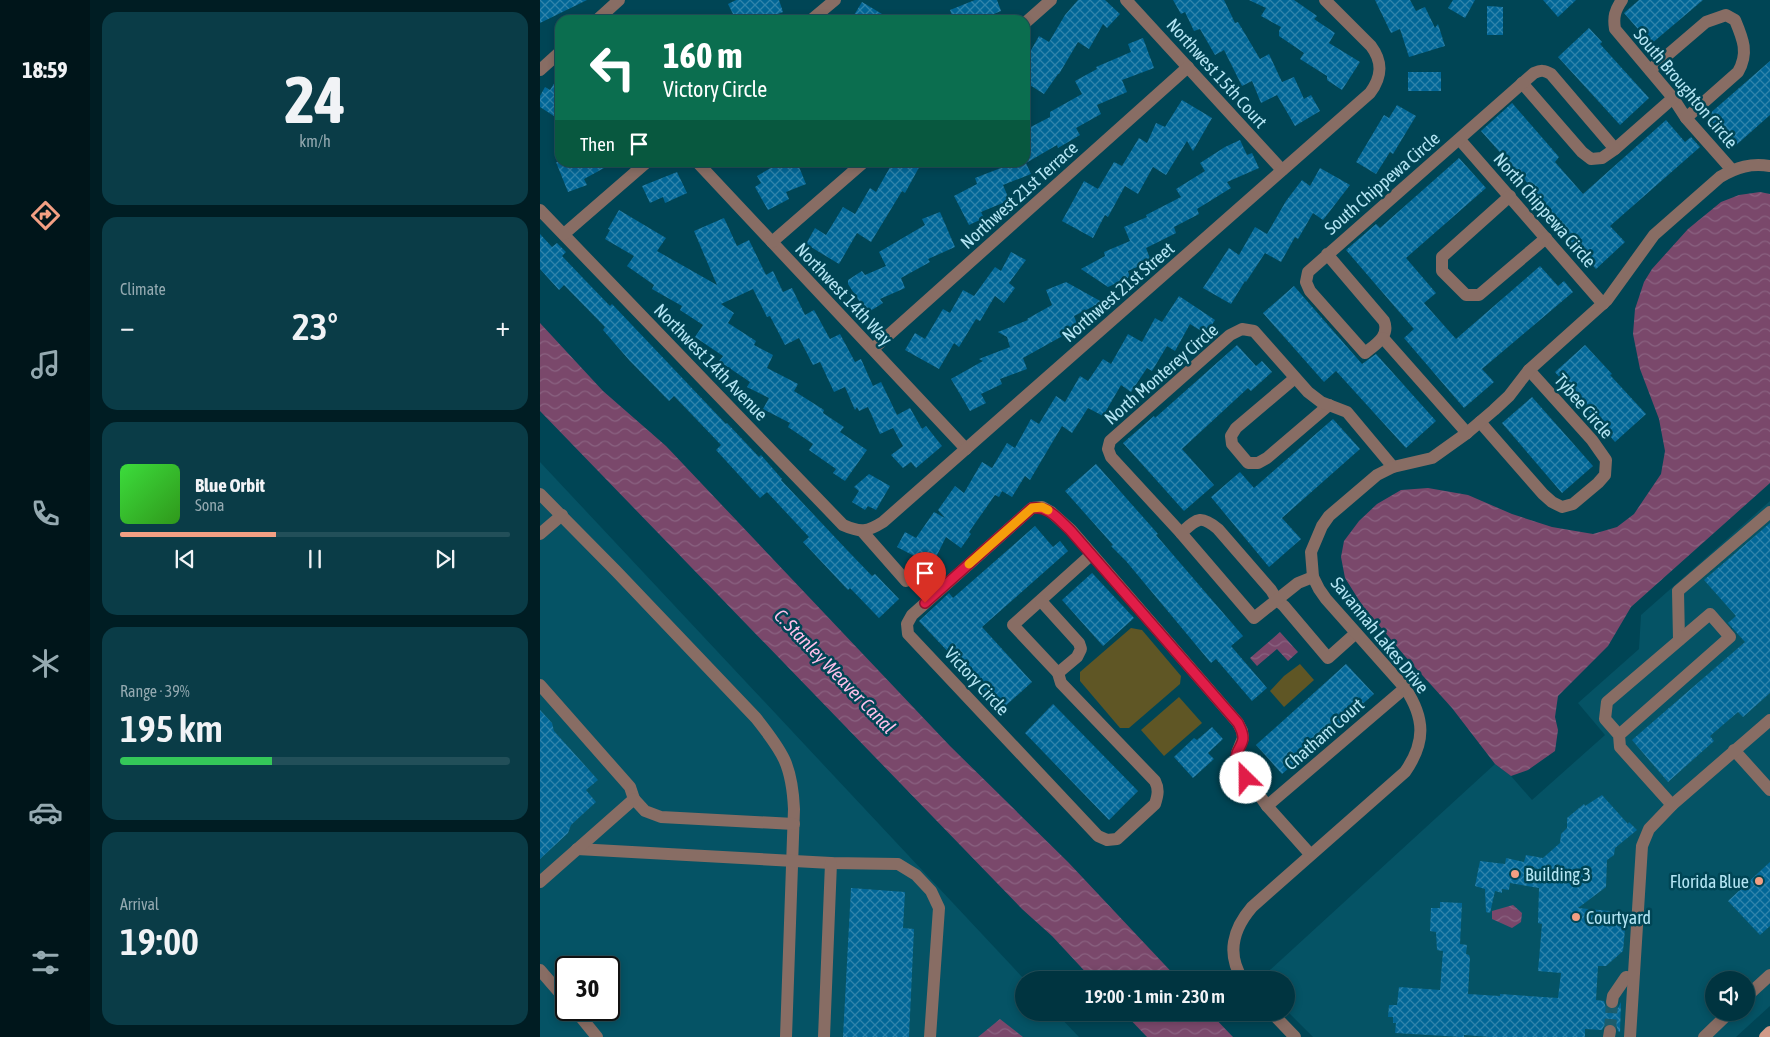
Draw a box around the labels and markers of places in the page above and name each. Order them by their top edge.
pin [904,552,946,603]
place label: Building 3 [1525,864,1591,885]
marker: Building 3 [1509,868,1521,880]
place label: Florida Blue [1670,871,1749,892]
marker: Florida Blue [1753,875,1765,887]
place label: Courtyard [1586,907,1651,928]
marker: Courtyard [1570,911,1582,923]

